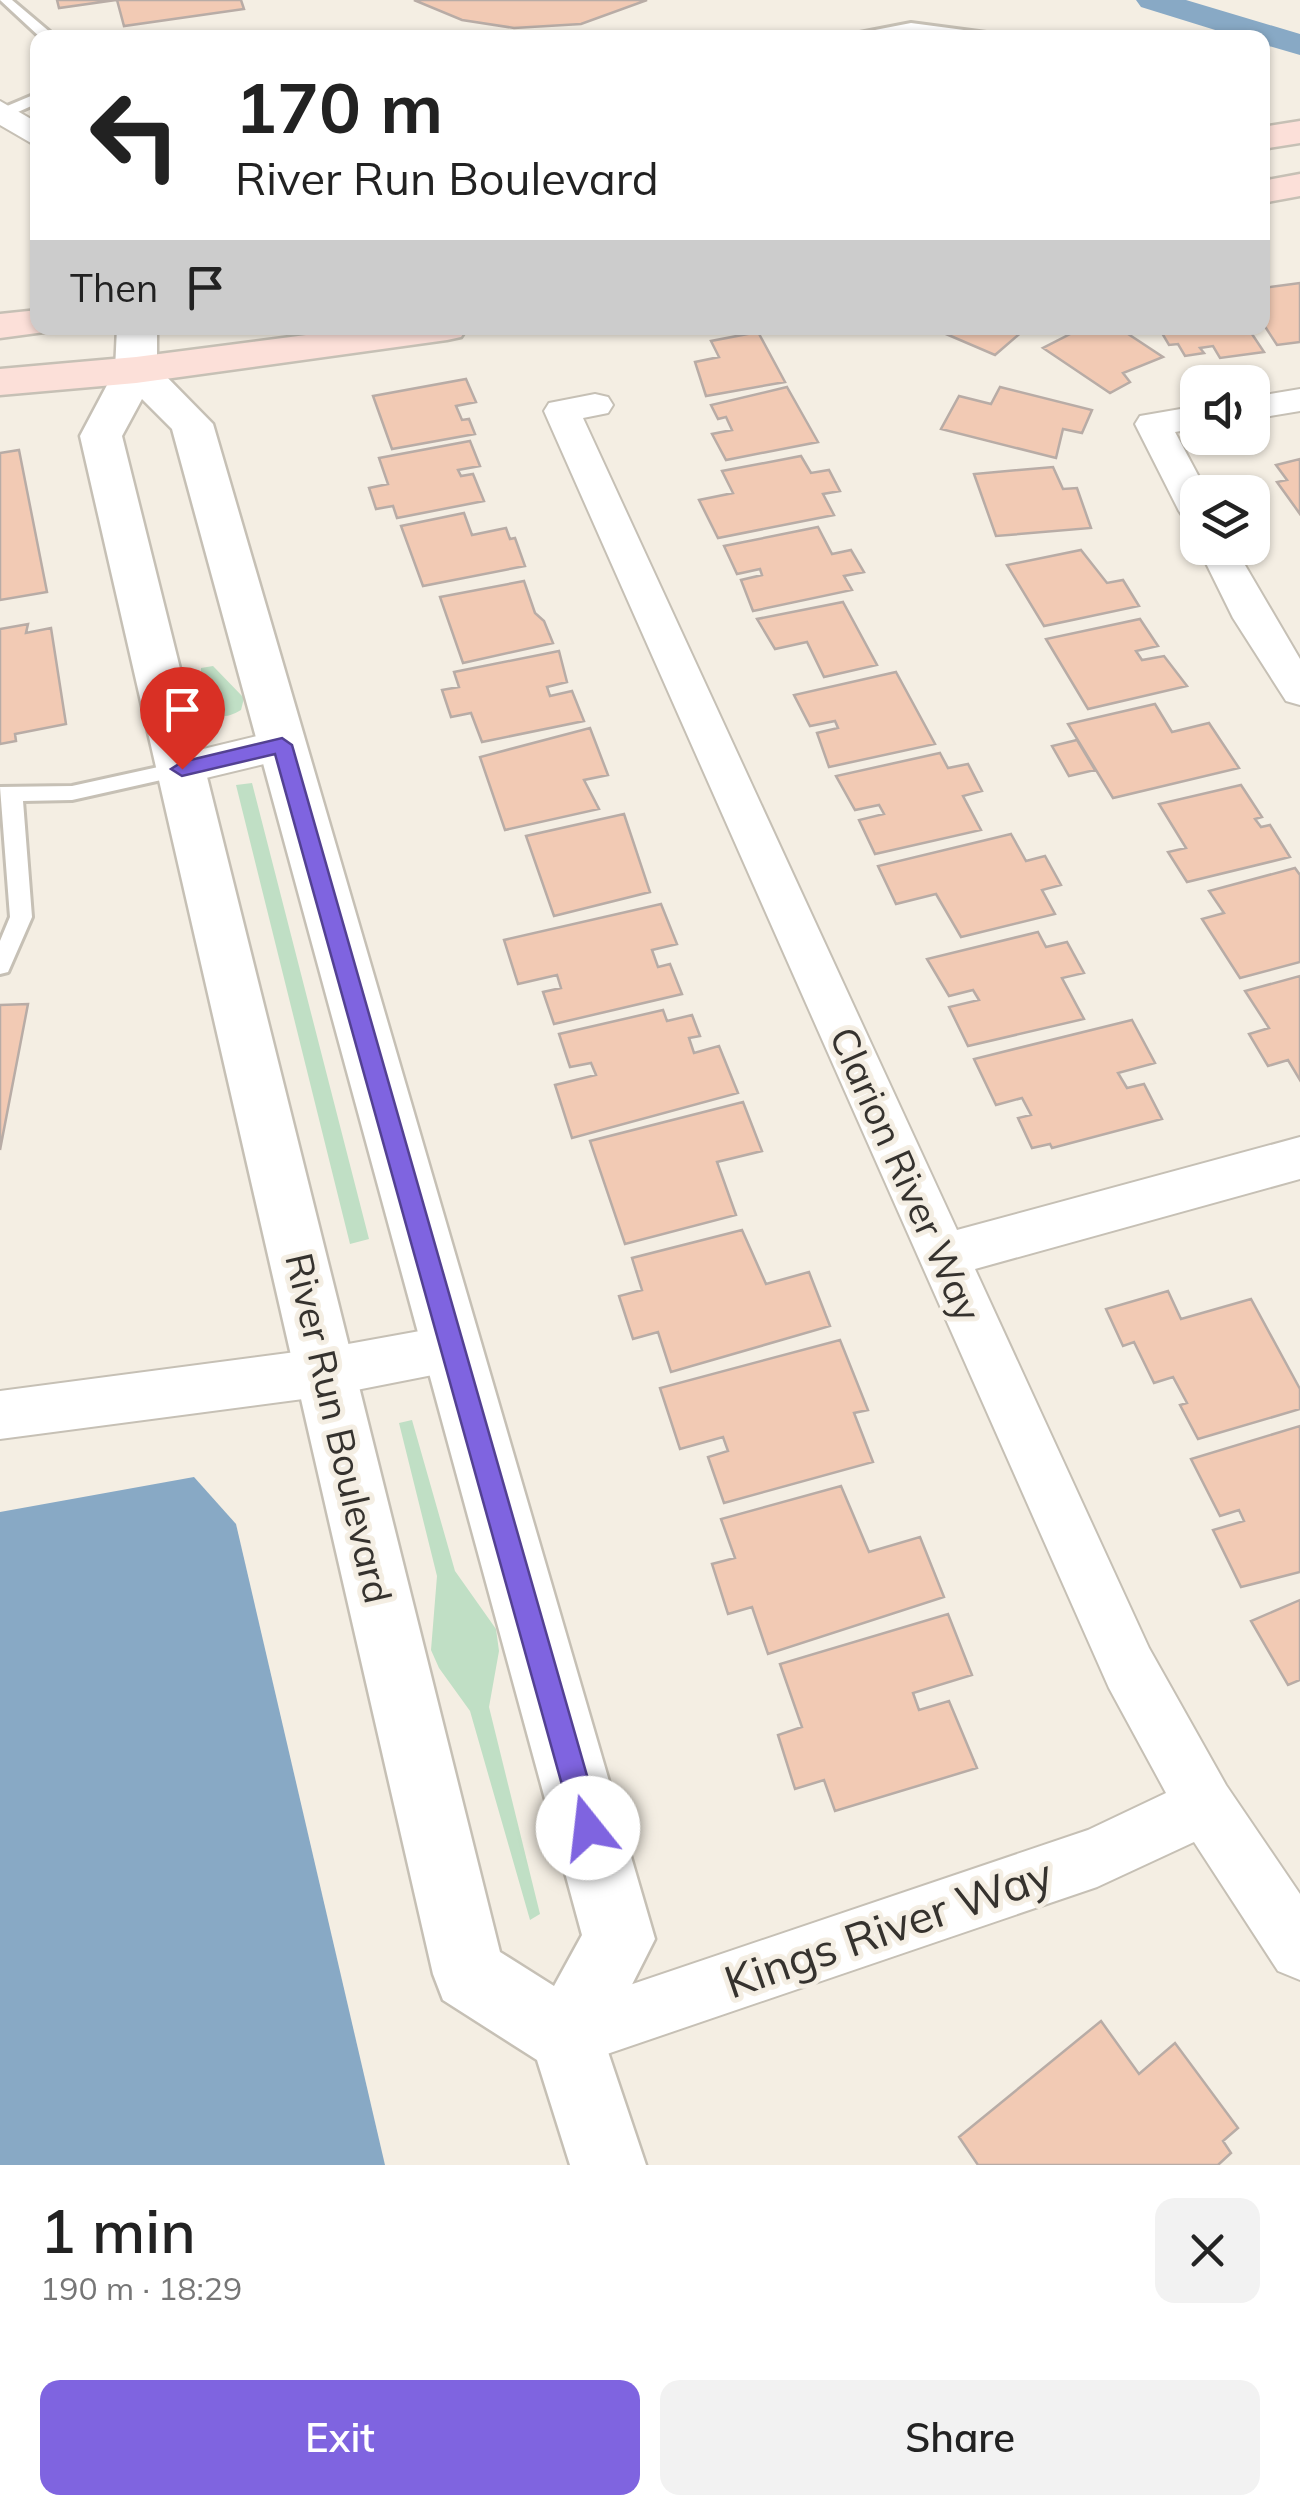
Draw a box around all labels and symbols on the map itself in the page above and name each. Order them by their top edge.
pin [140,667,225,770]
street label: Clarion River Way [820,1019,992,1329]
street label: River Run Boulevard [275,1248,403,1608]
position arrow [536,1776,640,1880]
street label: Kings River Way [717,1845,1059,2009]

